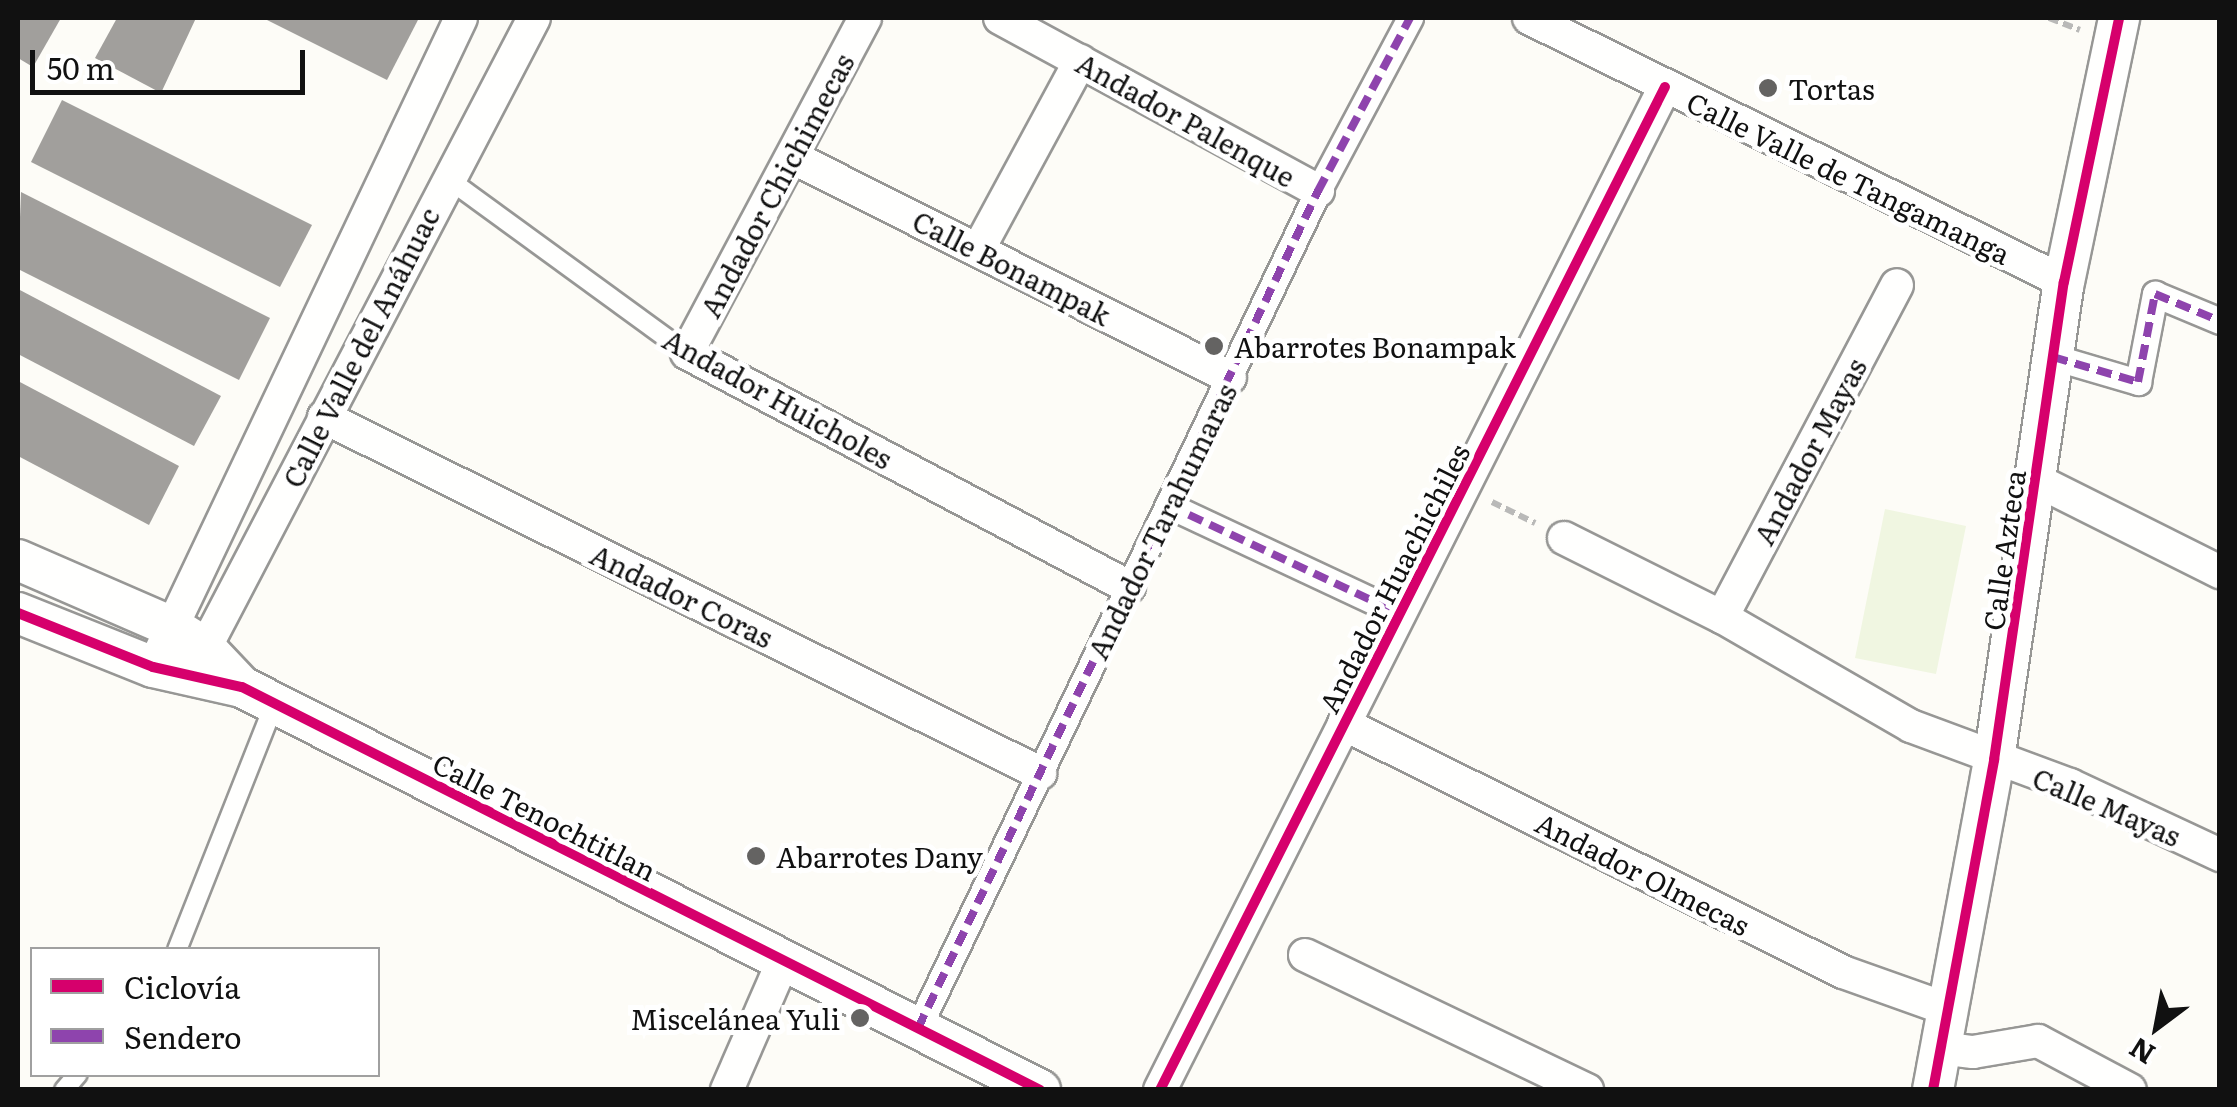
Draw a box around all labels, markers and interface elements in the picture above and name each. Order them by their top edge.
scale bar [35,30,310,92]
text: 50 m [47,45,115,89]
street label: Andador Palenque [1071,45,1301,193]
street label: Andador Chichimecas [692,47,860,323]
place label: Tortas [1788,71,1875,105]
marker: Tortas [1757,77,1779,99]
street label: Calle Valle de Tangamanga [1682,84,2016,270]
street label: Calle Valle del Anáhuac [275,201,445,493]
street label: Calle Bonampak [908,203,1116,331]
street label: Andador Huicholes [658,321,898,475]
place label: Abarrotes Bonampak [1234,329,1516,363]
marker: Abarrotes Bonampak [1203,335,1225,357]
street label: Andador Mayas [1746,352,1872,550]
street label: Andador Tarahumaras [1080,378,1242,664]
street label: Andador Huachichiles [1311,438,1475,718]
street label: Calle Azteca [1975,468,2031,632]
street label: Andador Coras [585,536,779,654]
street label: Calle Tenochtitlan [428,745,662,887]
street label: Calle Mayas [2028,760,2186,852]
street label: Andador Olmecas [1530,805,1756,941]
place label: Abarrotes Dany [776,839,983,873]
marker: Abarrotes Dany [745,845,767,867]
legend [30,947,380,1077]
text: Ciclovía [124,964,241,1008]
north arrow [2107,977,2207,1077]
place label: Miscelánea Yuli [630,1001,840,1035]
marker: Miscelánea Yuli [849,1007,871,1029]
text: Sendero [124,1014,242,1058]
text: N [2120,1028,2162,1076]

